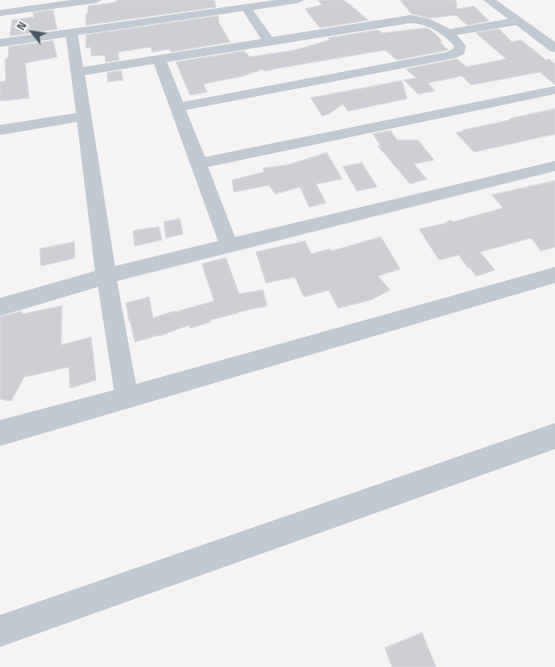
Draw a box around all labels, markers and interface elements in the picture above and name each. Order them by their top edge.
north arrow [12,12,52,52]
text: N [13,19,30,33]

